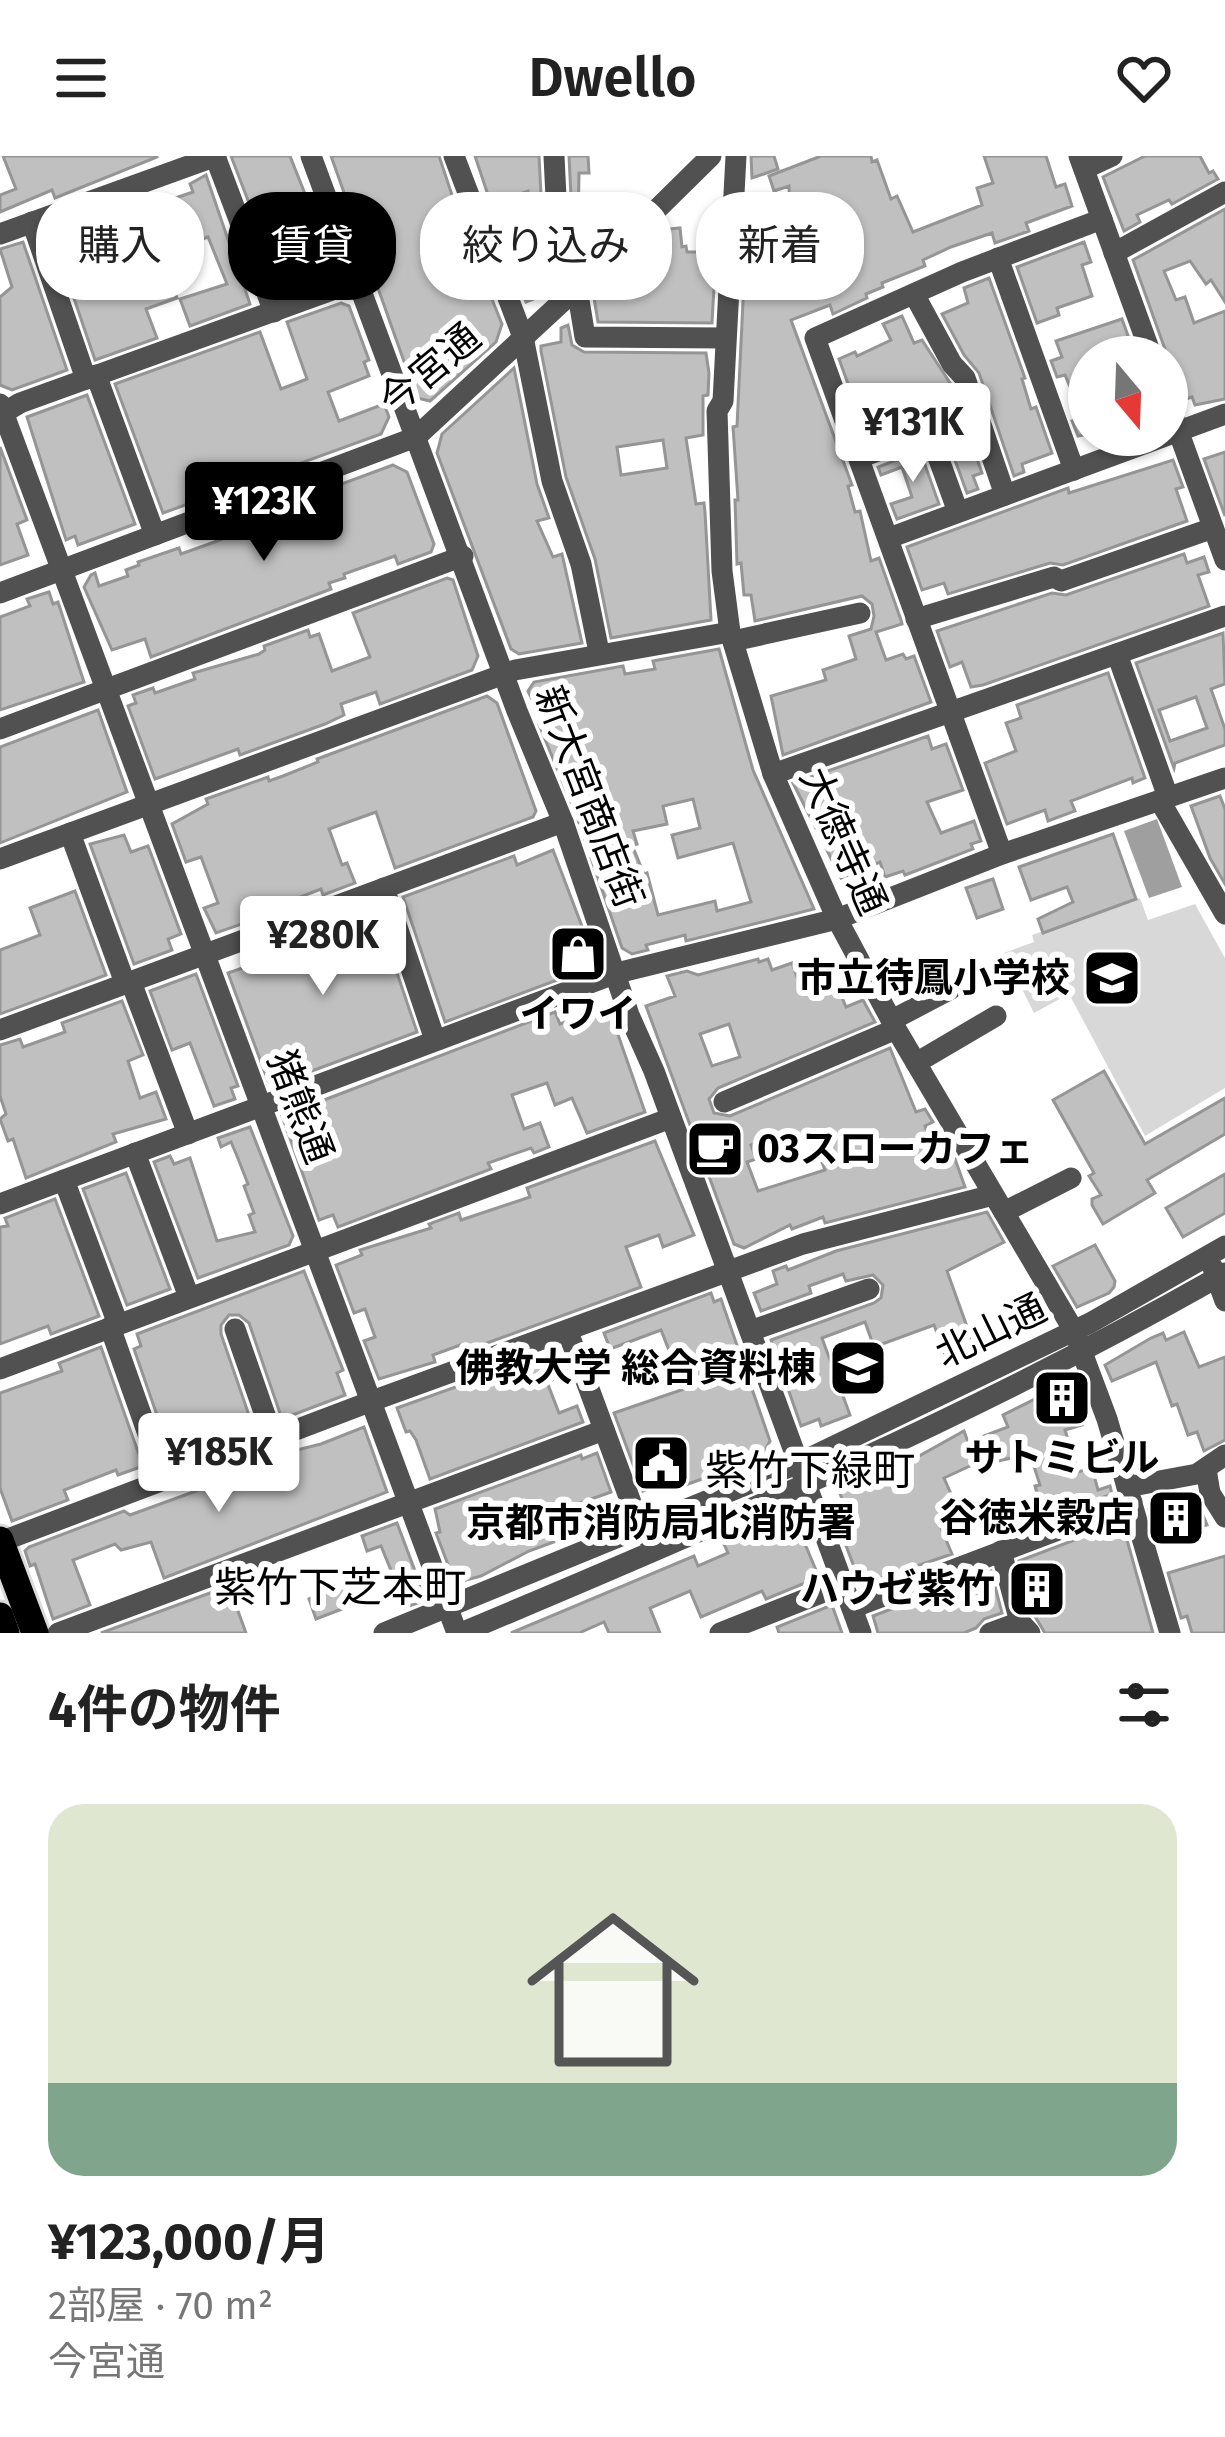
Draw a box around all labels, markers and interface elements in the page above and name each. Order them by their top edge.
icon: menu [48,45,114,111]
icon: heart [1111,45,1177,111]
text: Dwello [528,46,697,110]
chip: 購入 [36,192,204,300]
chip: 賃貸 [228,192,396,300]
chip: 絞り込み [420,192,672,300]
chip: 新着 [696,192,864,300]
street label: 今宮通 [370,314,490,424]
north arrow [1068,336,1188,456]
map controls [1068,336,1188,456]
pin: ¥131K [829,383,997,485]
text: ¥131K [862,399,964,445]
pin: ¥123K [180,462,348,564]
text: ¥123K [212,478,316,524]
street label: 新大宮商店街 [526,680,652,914]
street label: 大徳寺通 [790,760,896,922]
pin: ¥280K [239,896,407,998]
text: ¥280K [267,912,379,958]
shop icon: イワイ [547,923,609,985]
school or university icon: 市立待鳳小学校 [1081,947,1143,1009]
place label: 市立待鳳小学校 [797,955,1070,1001]
place label: イワイ [519,991,637,1037]
street label: 猪熊通 [258,1044,342,1170]
cafe icon: 03スローカフェ [684,1118,746,1180]
place label: 03スローカフェ [757,1126,1034,1172]
street label: 北山通 [928,1285,1054,1377]
school or university icon: 佛教大学 総合資料棟 [827,1337,889,1399]
place label: 佛教大学 総合資料棟 [456,1345,816,1391]
building icon: サトミビル [1031,1367,1093,1429]
pin: ¥185K [135,1413,303,1515]
text: ¥185K [165,1429,273,1475]
public building icon: 京都市消防局北消防署 [630,1432,692,1494]
place label: サトミビル [964,1435,1160,1481]
district label: 紫竹下緑町 [705,1446,915,1496]
building icon: 谷徳米穀店 [1145,1487,1207,1549]
place label: 谷徳米穀店 [939,1495,1134,1541]
place label: 京都市消防局北消防署 [466,1500,856,1546]
building icon: ハウゼ紫竹 [1006,1558,1068,1620]
district label: 紫竹下芝本町 [214,1563,466,1613]
place label: ハウゼ紫竹 [800,1566,995,1612]
icon: filters [1111,1672,1177,1738]
text: 4件の物件 [48,1679,281,1741]
icon: home [505,1882,721,2098]
text: ¥123,000/月 [48,2211,330,2273]
text: 2部屋 · 70 m² [48,2283,273,2329]
text: 今宮通 [48,2339,165,2385]

